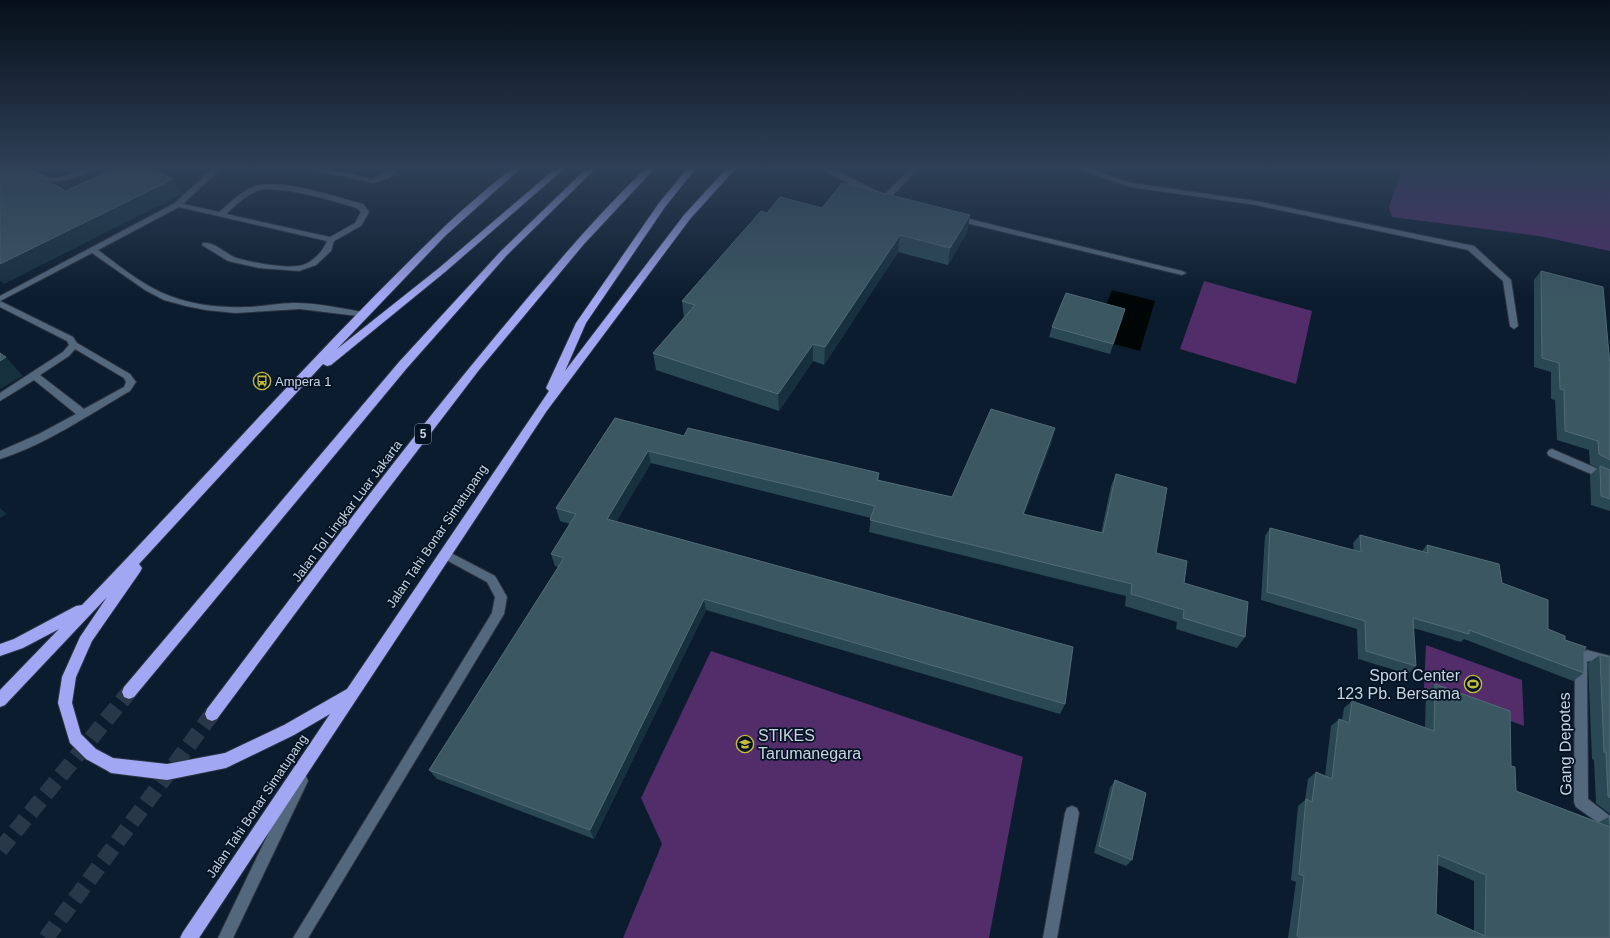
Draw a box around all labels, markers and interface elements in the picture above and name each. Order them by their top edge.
bus stop icon: Ampera 1 [252,371,272,391]
place label: Ampera 1 [275,374,331,389]
road number: 5 [415,424,431,444]
street label: Jalan Tol Lingkar Luar Jakarta [289,437,406,585]
street label: Jalan Tahi Bonar Simatupang [383,461,491,611]
place label: Sport Center 123 Pb. Bersama [1336,667,1461,702]
sports icon: Sport Center 123 Pb. Bersama [1463,674,1483,694]
street label: Gang Depotes [1556,692,1574,796]
place label: STIKES Tarumanegara [758,727,861,762]
street label: Jalan Tahi Bonar Simatupang [203,731,311,881]
school or university icon: STIKES Tarumanegara [735,734,755,754]

